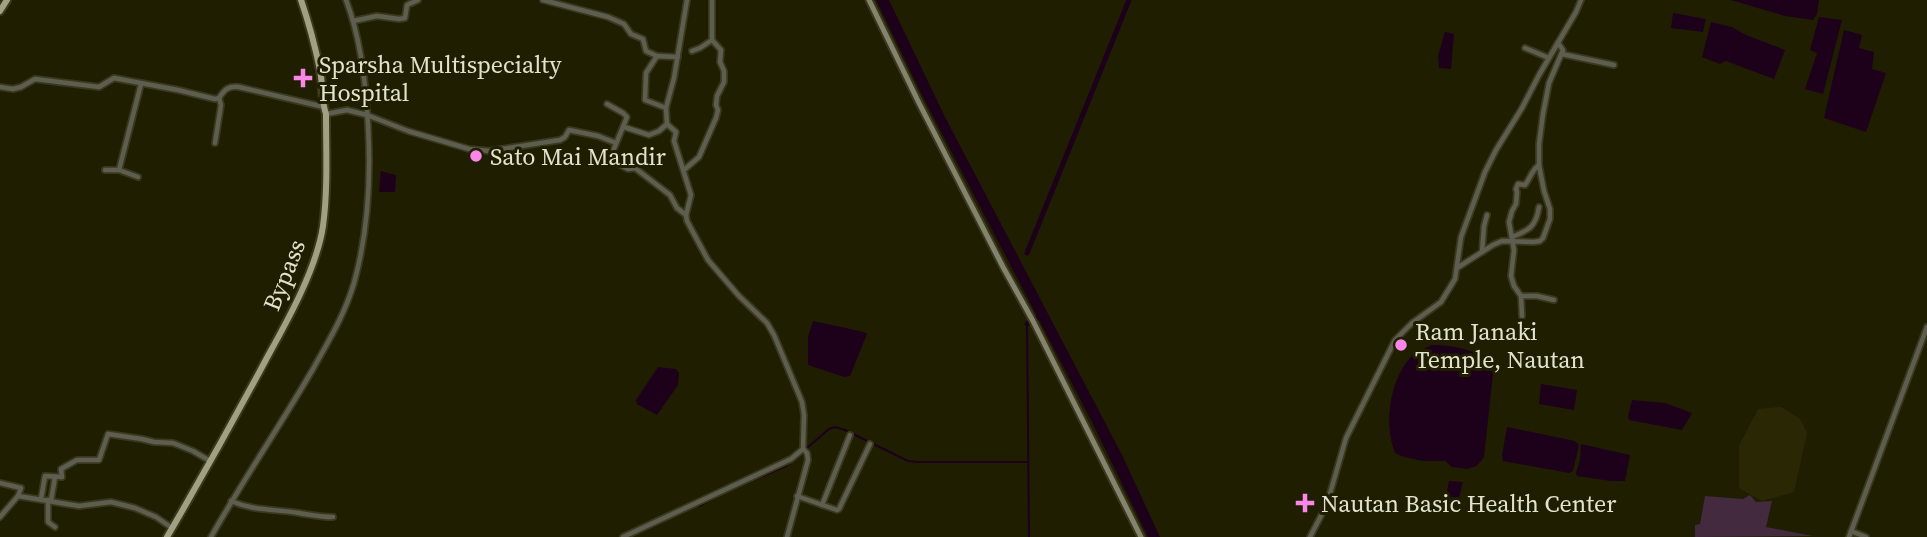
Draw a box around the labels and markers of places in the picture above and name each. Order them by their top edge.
place label: Sparsha Multispecialty Hospital [319,48,562,109]
marker: Sparsha Multispecialty Hospital [293,68,313,88]
place label: Sato Mai Mandir [490,140,666,173]
marker: Sato Mai Mandir [468,148,484,164]
place label: Ram Janaki Temple, Nautan [1415,315,1585,376]
marker: Ram Janaki Temple, Nautan [1393,337,1409,353]
place label: Nautan Basic Health Center [1321,487,1616,520]
marker: Nautan Basic Health Center [1295,493,1315,513]

